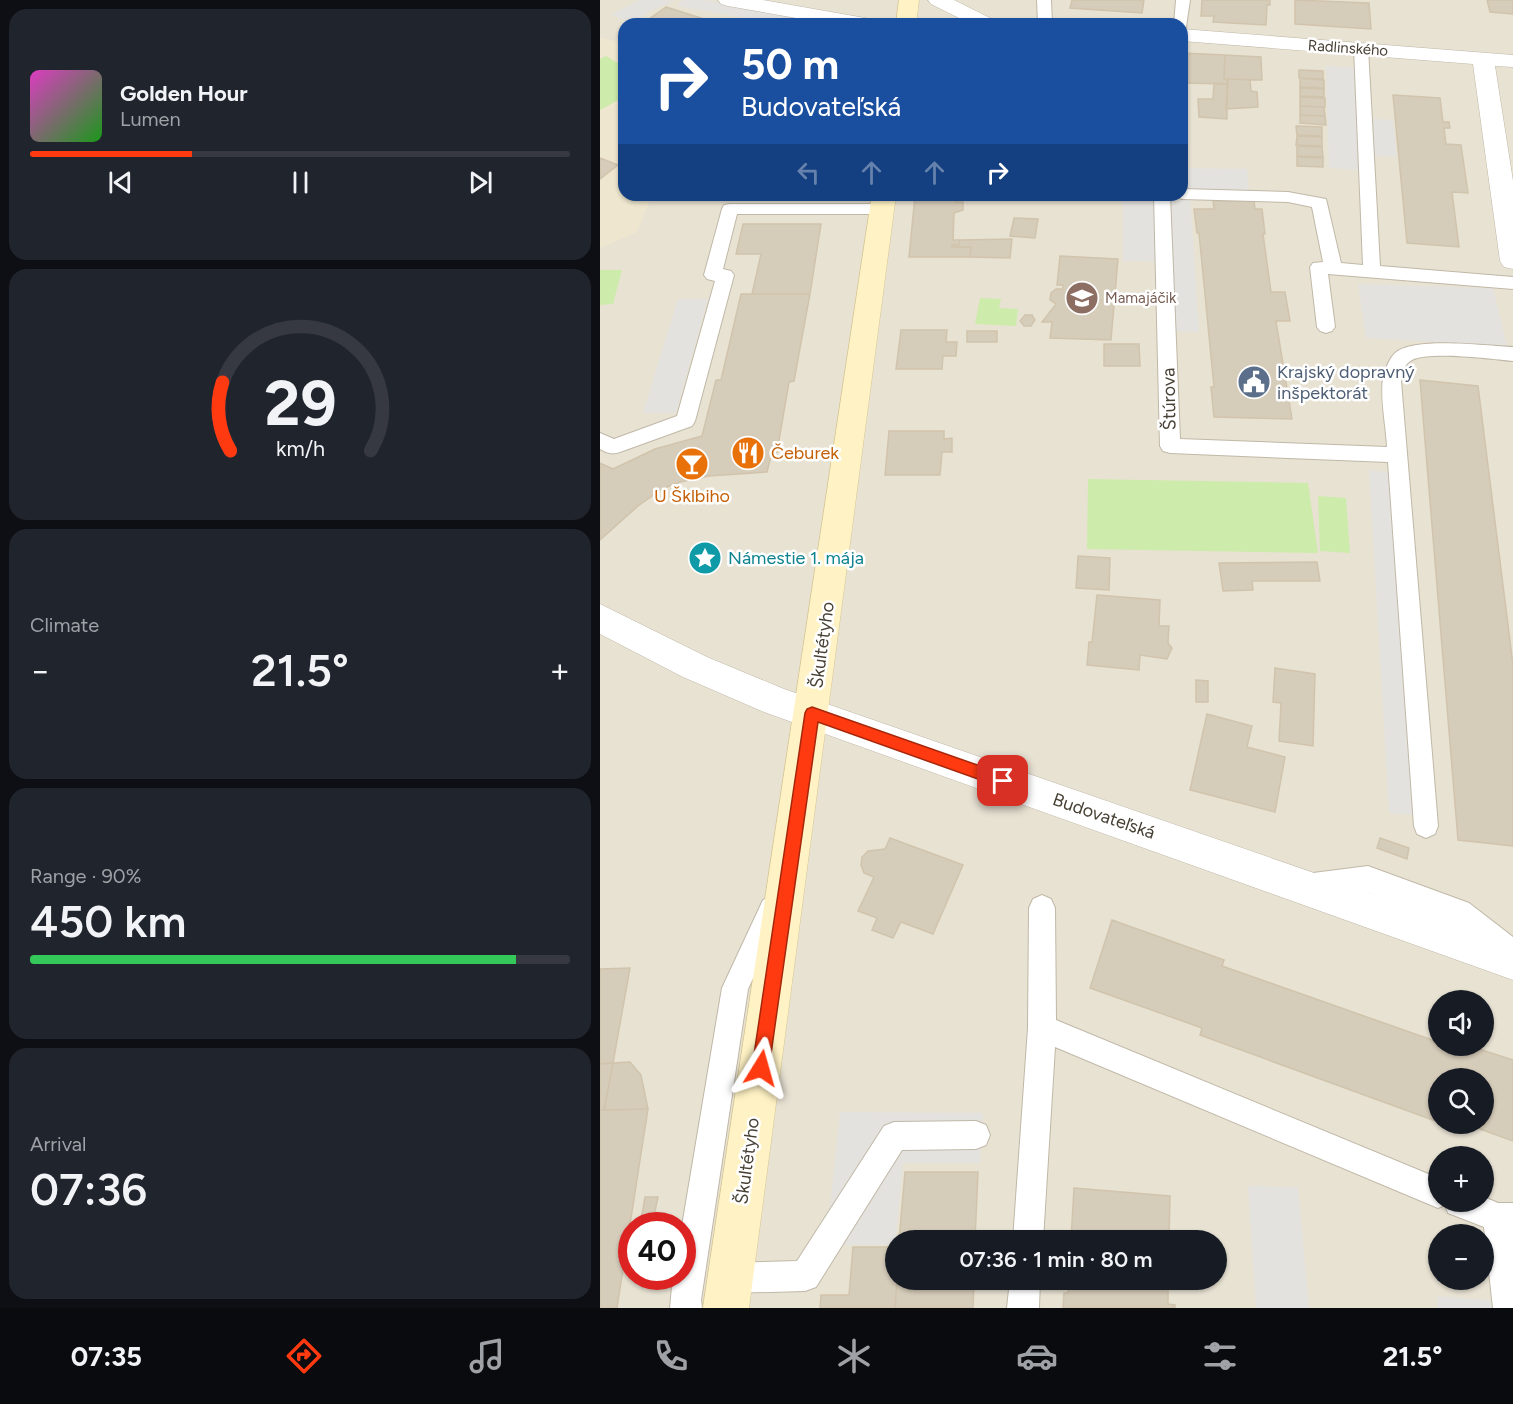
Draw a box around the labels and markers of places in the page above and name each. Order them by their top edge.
school or university icon: Mamajáčik [1064,280,1100,316]
place label: Mamajáčik [1105,289,1177,307]
place label: Krajský dopravný inšpektorát [1277,361,1415,404]
public building icon: Krajský dopravný inšpektorát [1236,364,1272,400]
restaurant icon: Čeburek [730,435,766,471]
place label: Čeburek [771,442,839,464]
bar icon: U Šklbiho [674,446,710,482]
place label: U Šklbiho [654,485,730,507]
place icon: Námestie 1. mája [687,540,723,576]
place label: Námestie 1. mája [728,547,864,569]
pin [977,755,1028,806]

